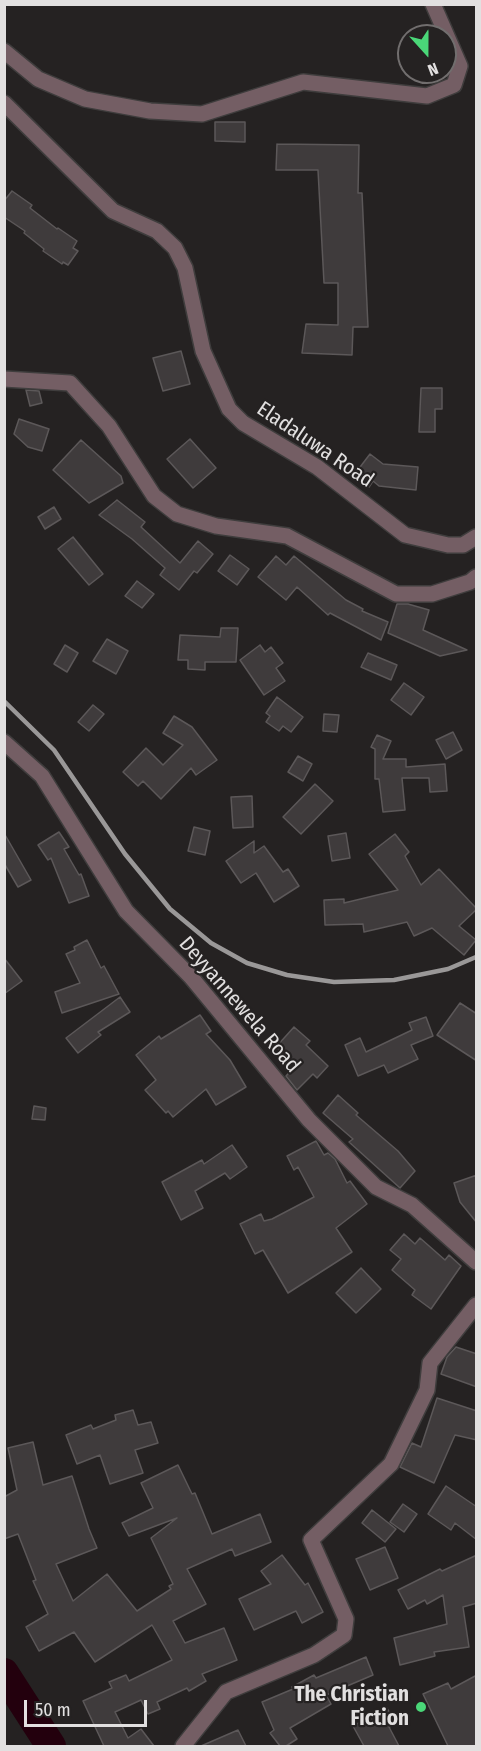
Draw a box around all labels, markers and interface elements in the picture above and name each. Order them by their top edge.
north arrow [397,24,457,84]
text: N [425,59,441,80]
street label: Eladaluwa Road [252,397,378,493]
street label: Deyyannewela Road [173,932,305,1078]
place label: The Christian Fiction [294,1682,409,1732]
scale bar [27,1688,150,1726]
text: 50 m [35,1699,71,1721]
marker: The Christian Fiction [414,1700,428,1714]

